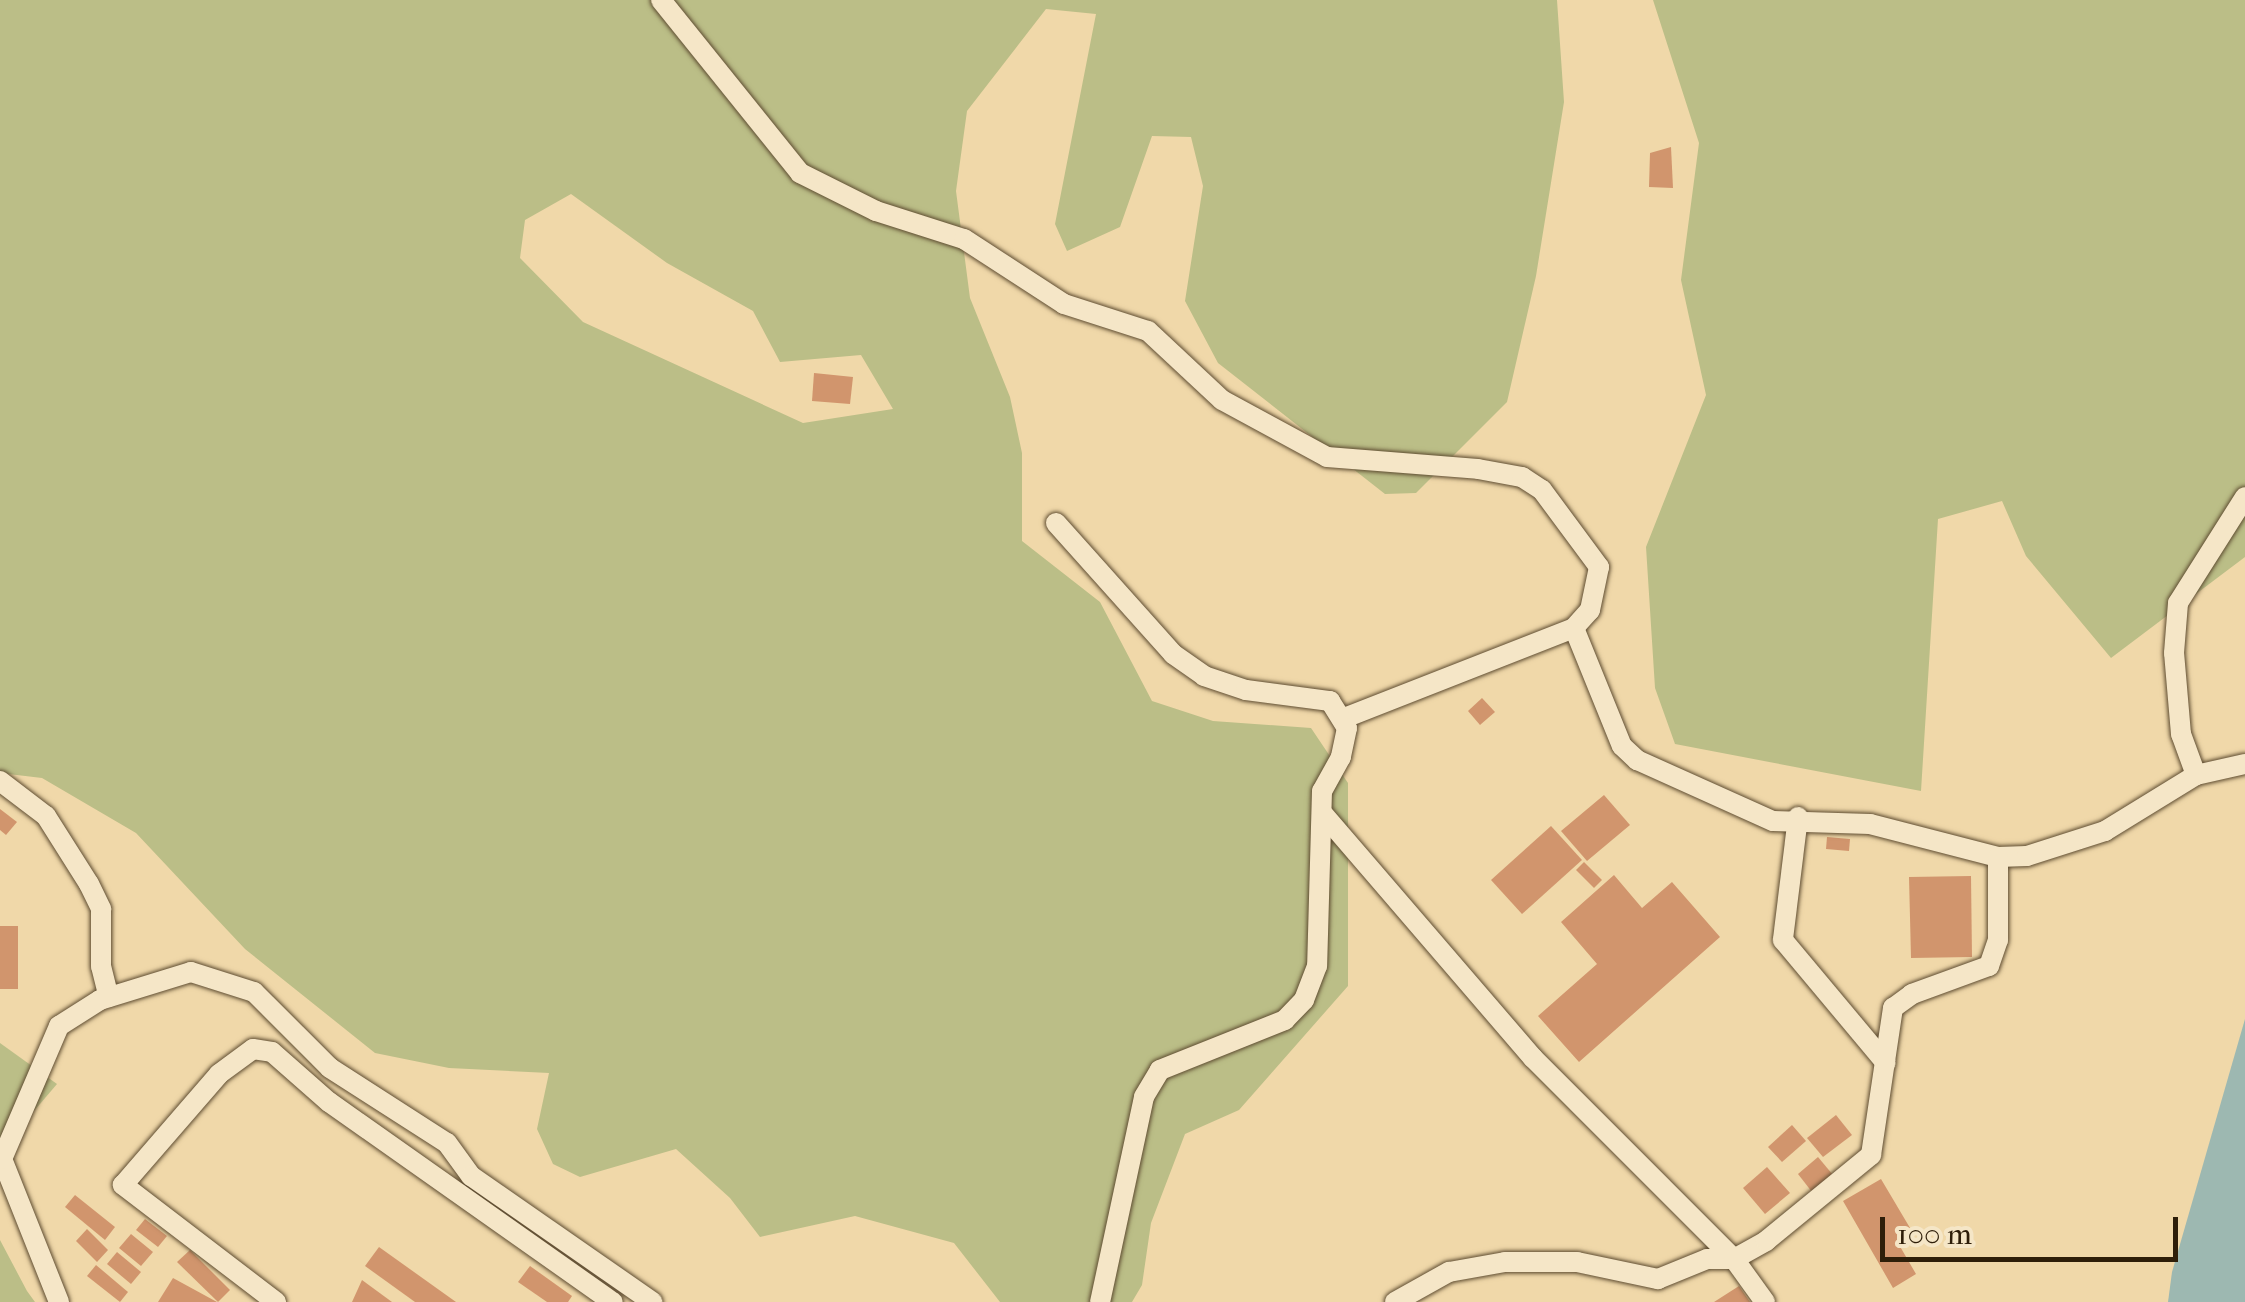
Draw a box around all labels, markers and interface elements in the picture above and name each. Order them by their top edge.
scale bar [1885,1197,2182,1259]
text: 100 m [1897,1217,1972,1252]

